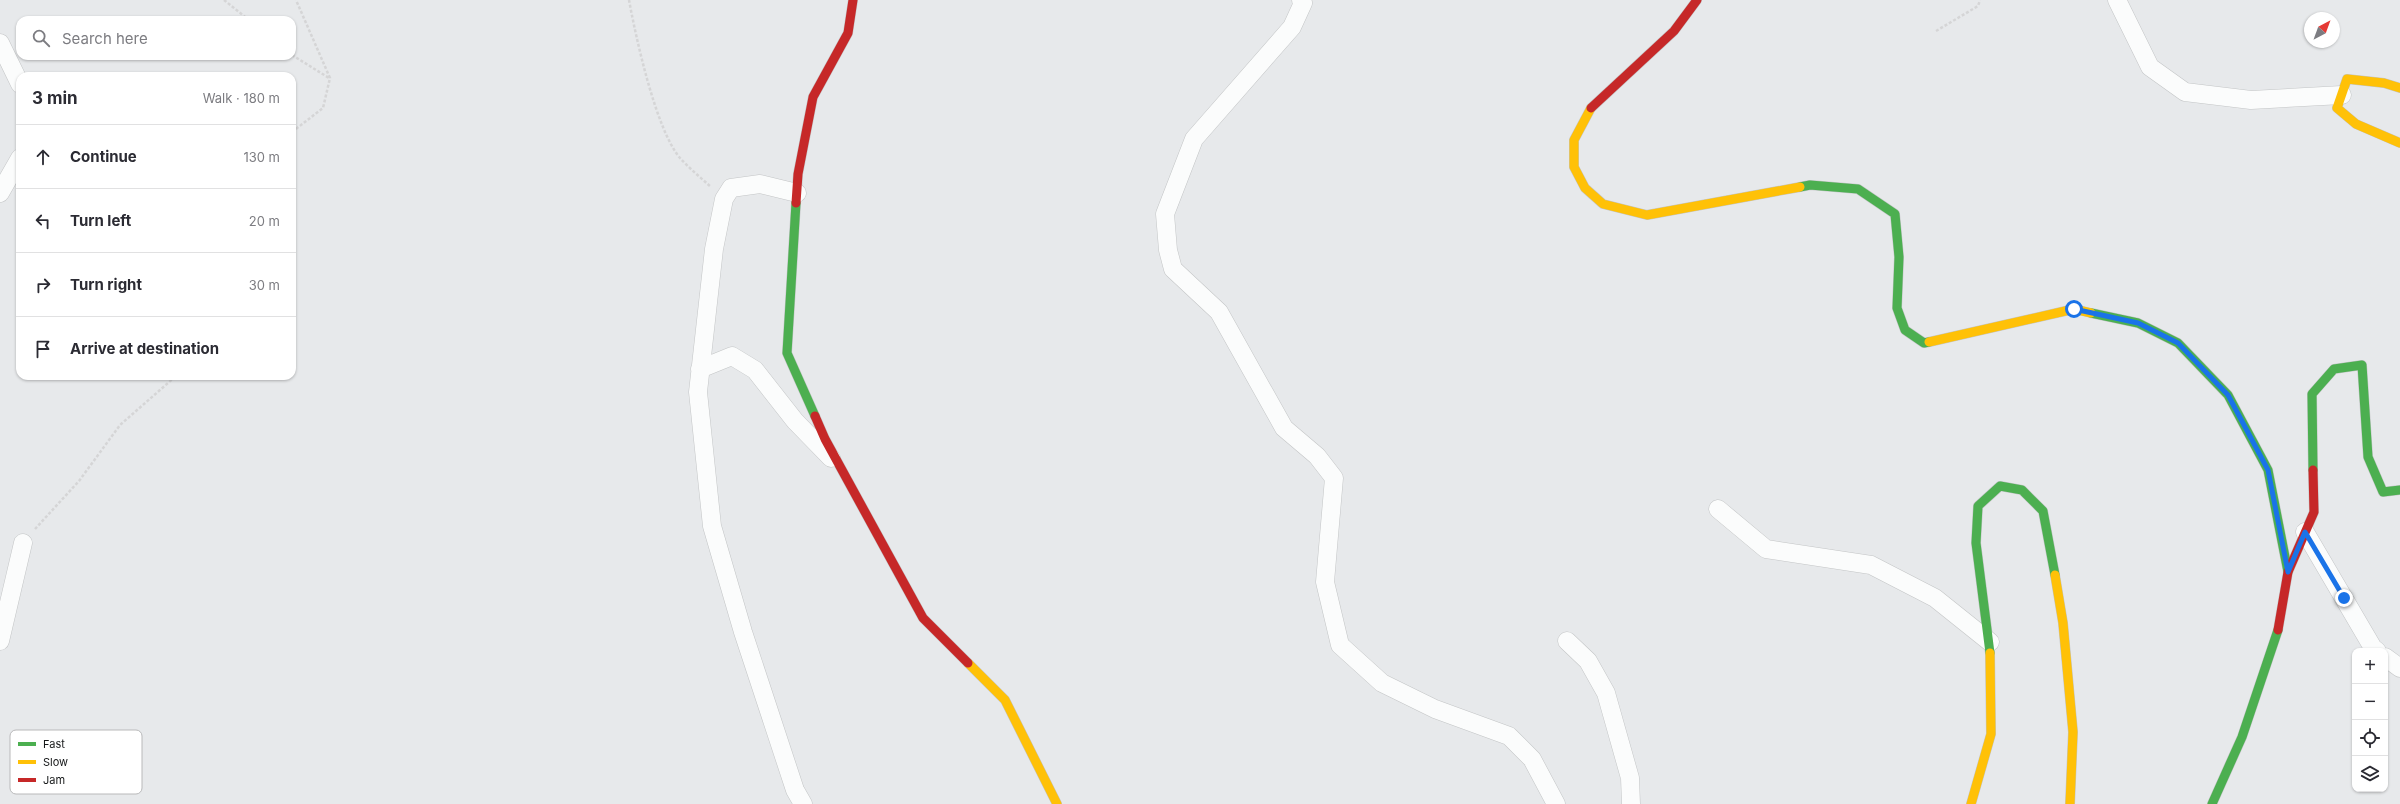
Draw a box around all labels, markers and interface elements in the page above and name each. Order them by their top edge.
north arrow [2304,12,2340,48]
search box [16,16,296,60]
icon: search [30,27,52,49]
text: Search here [62,29,148,48]
text: 3 min [32,88,78,108]
text: Walk · 180 m [203,90,280,106]
icon: ahead [32,146,54,168]
text: Continue [70,147,137,166]
text: 130 m [243,149,280,165]
icon: left [32,210,54,232]
text: Turn left [70,211,131,230]
text: 20 m [249,213,280,229]
icon: right [32,274,54,296]
text: Turn right [70,275,142,294]
text: 30 m [249,277,280,293]
route start [2065,300,2083,318]
icon: arrive [32,338,54,360]
text: Arrive at destination [70,339,219,358]
route end [2335,589,2353,607]
map controls [2352,648,2388,792]
button: + [2352,648,2388,684]
button: − [2352,684,2388,720]
button: locate [2352,720,2388,756]
legend [10,730,142,794]
text: Fast [43,737,65,751]
text: Slow [43,755,68,769]
button: layers [2352,756,2388,792]
text: Jam [43,773,65,787]

